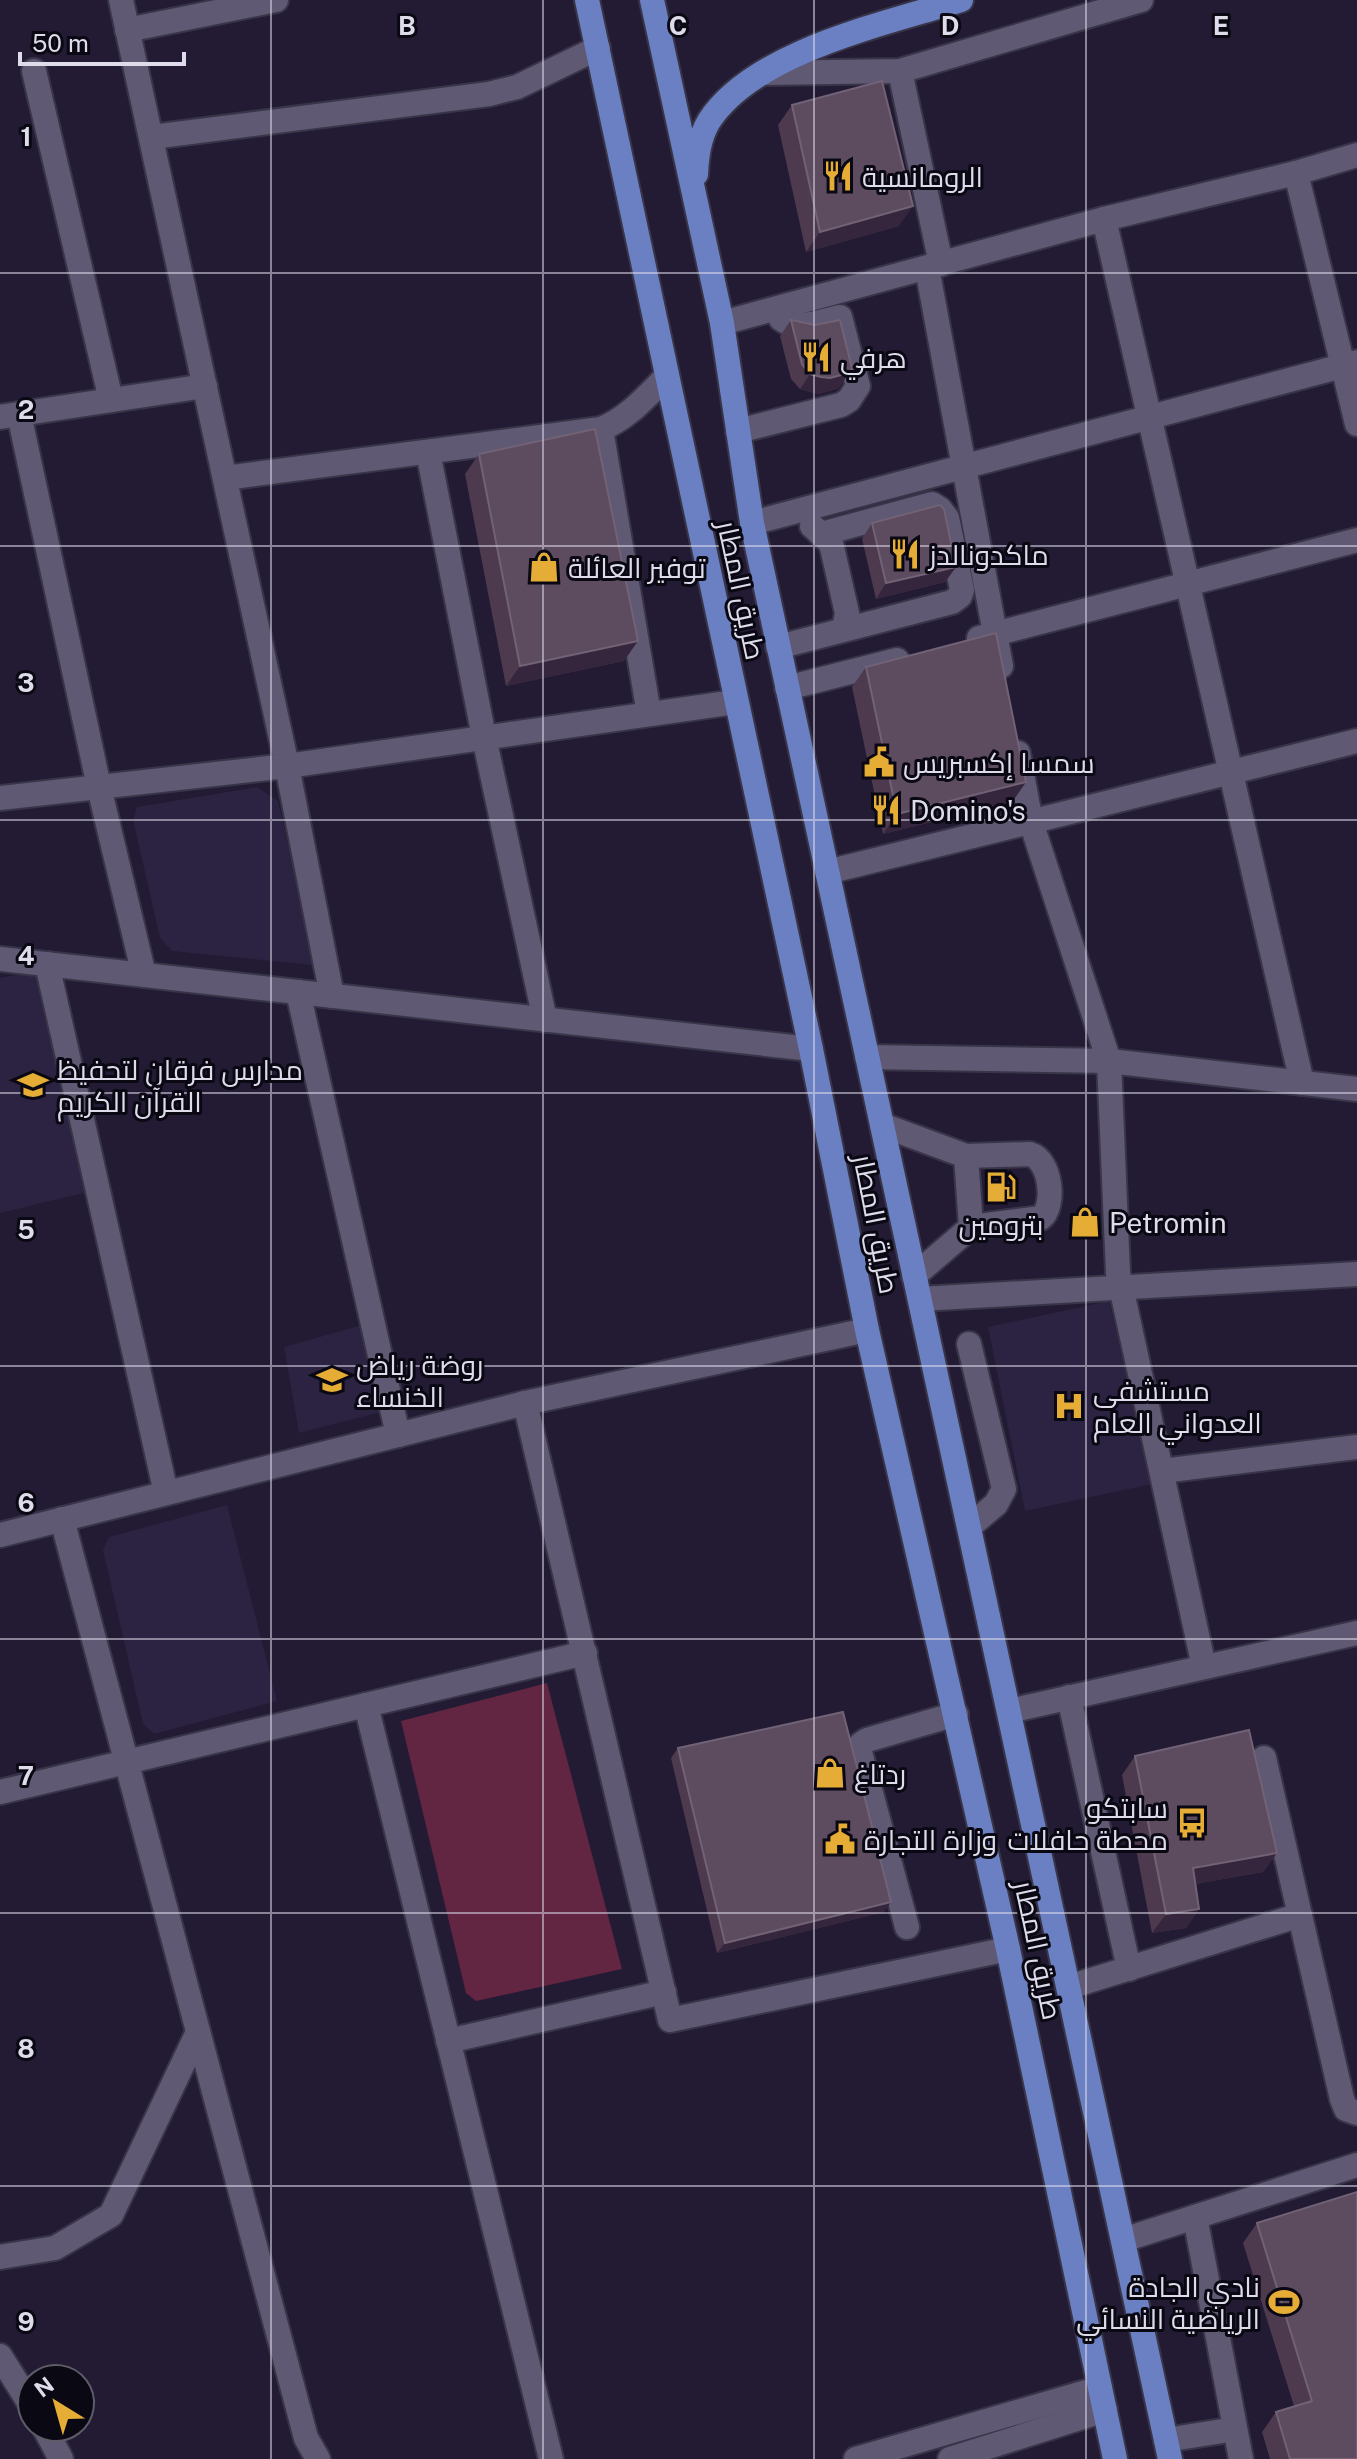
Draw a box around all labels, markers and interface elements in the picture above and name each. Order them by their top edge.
text: B [398,10,416,41]
text: C [669,10,687,41]
text: D [941,10,959,41]
text: E [1213,10,1229,41]
scale bar [20,16,184,66]
text: 50 m [32,29,89,57]
text: 1 [20,121,32,152]
restaurant icon: الرومانسية [821,159,855,193]
place label: الرومانسية [862,160,983,193]
restaurant icon: هرفي [799,340,833,374]
place label: هرفي [840,341,907,380]
text: 2 [18,394,34,425]
street label: طريق المطار [710,515,773,663]
restaurant icon: ماكدونالدز [888,537,922,571]
place label: ماكدونالدز [927,538,1049,571]
shop icon: توفير العائلة [527,550,561,584]
place label: توفير العائلة [568,551,706,584]
text: 3 [17,667,35,698]
public building icon: سمسا إكسبريس [862,745,896,779]
place label: سمسا إكسبريس [903,746,1095,781]
restaurant icon: Domino's [869,793,903,827]
place label: Domino's [910,794,1026,827]
text: 4 [17,940,35,971]
place label: مدارس فرقان لتحفيظ القرآن الكريم [57,1053,303,1122]
school or university icon: مدارس فرقان لتحفيظ القرآن الكريم [16,1068,50,1102]
street label: طريق المطار [846,1149,907,1297]
fuel station icon: بترومين [984,1170,1018,1204]
shop icon: Petromin [1068,1205,1102,1239]
place label: Petromin [1109,1206,1227,1239]
place label: بترومين [958,1208,1044,1242]
text: 5 [17,1214,35,1245]
place label: روضة رياض الخنساء [356,1348,483,1413]
school or university icon: روضة رياض الخنساء [315,1363,349,1397]
place label: مستشفى العدواني العام [1093,1374,1262,1445]
hospital icon: مستشفى العدواني العام [1052,1389,1086,1423]
text: 6 [17,1487,35,1518]
shop icon: ردتاغ [813,1756,847,1790]
place label: ردتاغ [854,1757,906,1793]
text: 7 [18,1760,34,1791]
place label: سابتكو محطة حافلات [1007,1791,1168,1856]
bus stop icon: سابتكو محطة حافلات [1175,1806,1209,1840]
public building icon: وزارة التجارة [823,1822,857,1856]
place label: وزارة التجارة [864,1823,997,1856]
street label: طريق المطار [1007,1875,1070,2023]
text: 8 [17,2033,35,2064]
place label: نادي الجادة الرياضية النسائي [1076,2270,1260,2341]
sports icon: نادي الجادة الرياضية النسائي [1267,2285,1301,2319]
text: 9 [17,2306,35,2337]
north arrow [16,2363,96,2443]
text: N [29,2371,59,2403]

